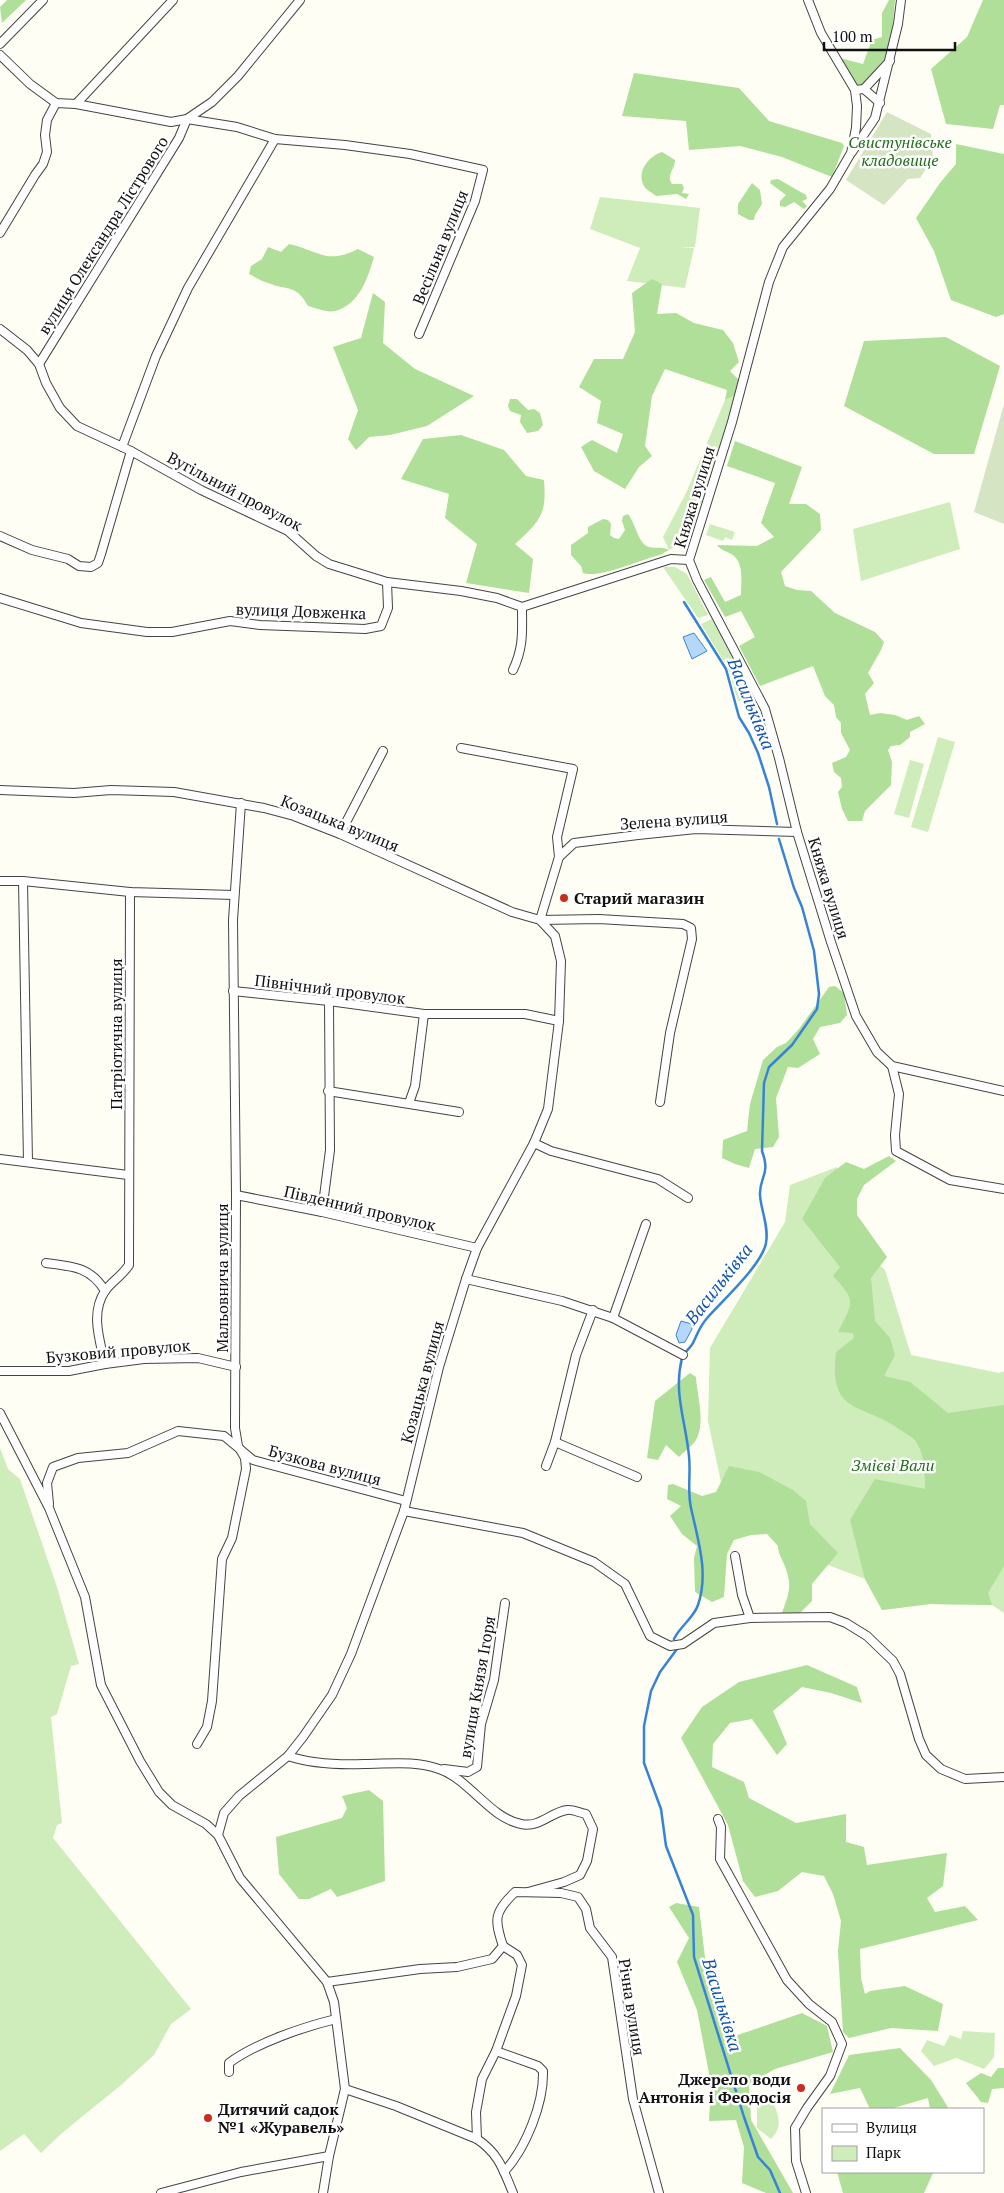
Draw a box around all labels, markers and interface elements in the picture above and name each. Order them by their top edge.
scale bar [824,20,955,52]
text: 100 m [832,26,873,46]
street label: вулиця Олександра Лістрового [33,131,173,338]
park label: Свистунівське кладовище [848,131,952,171]
street label: Весільна вулиця [407,186,473,308]
street label: Княжа вулиця [668,444,720,550]
street label: Вугільний провулок [164,446,307,536]
street label: вулиця Довженка [235,598,367,624]
water label: Васильківка [722,653,781,753]
street label: Козацька вулиця [278,789,402,857]
street label: Зелена вулиця [619,805,729,835]
street label: Княжа вулиця [803,835,855,941]
place label: Старий магазин [574,887,705,909]
marker: Старий магазин [558,892,570,904]
street label: Патріотична вулиця [105,958,127,1110]
street label: Північний провулок [253,969,407,1009]
street label: Південний провулок [282,1180,438,1236]
street label: Мальовнича вулиця [211,1203,233,1353]
water label: Васильківка [678,1238,757,1330]
street label: Козацька вулиця [395,1318,449,1446]
street label: Бузковий провулок [45,1334,191,1368]
street label: Бузкова вулиця [266,1439,384,1491]
park label: Змієві Вали [852,1454,934,1476]
street label: вулиця Князя Ігоря [454,1614,500,1760]
water label: Васильківка [697,1954,749,2055]
street label: Річна вулиця [613,1957,651,2057]
place label: Джерело води Антонія і Феодосія [639,2068,791,2108]
marker: Джерело води Антонія і Феодосія [795,2082,807,2094]
place label: Дитячий садок №1 «Журавель» [218,2098,344,2138]
legend [822,2108,984,2173]
marker: Дитячий садок №1 «Журавель» [202,2112,214,2124]
text: Вулиця [866,2117,917,2137]
text: Парк [866,2142,902,2162]

